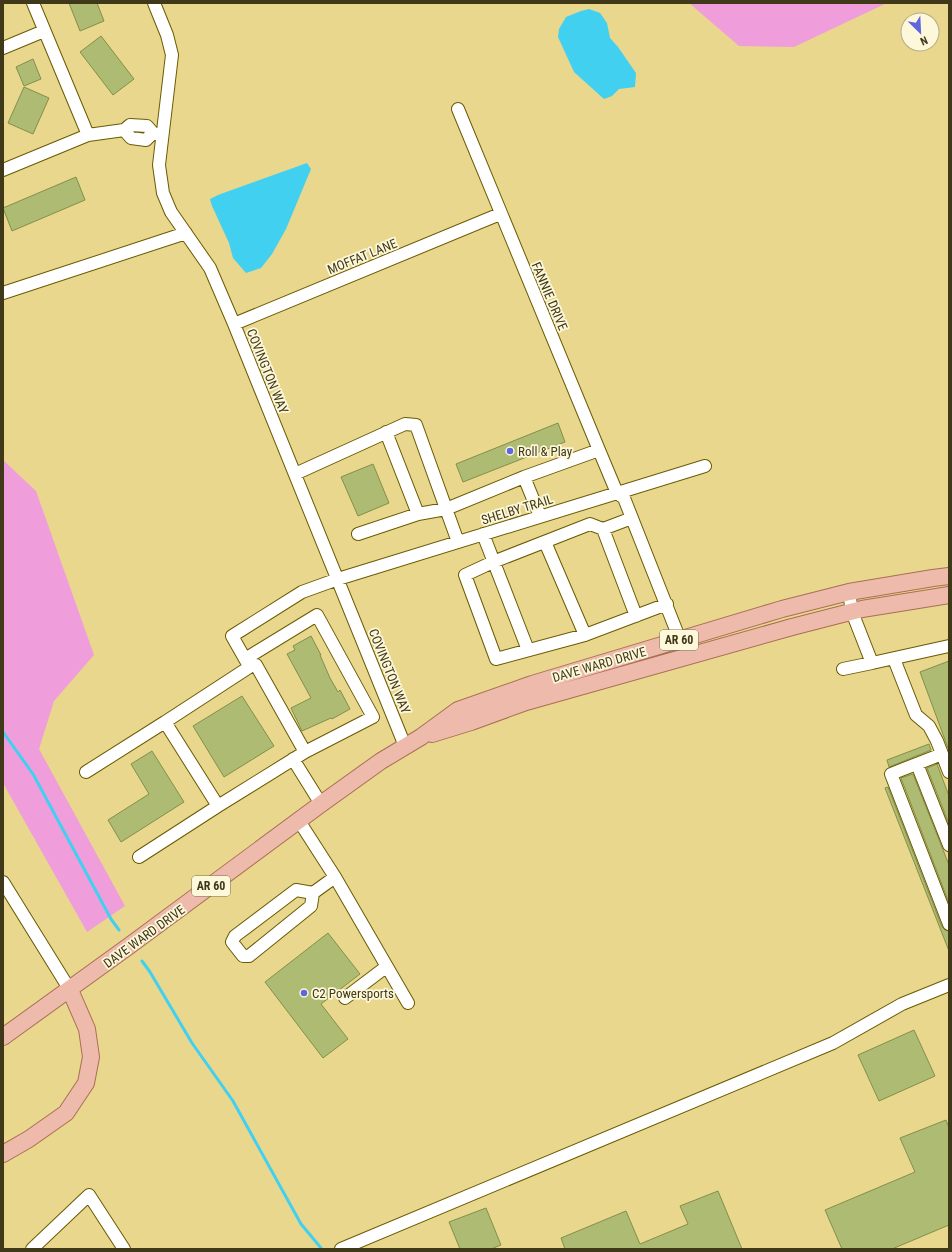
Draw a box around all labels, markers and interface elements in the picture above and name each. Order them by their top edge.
north arrow [900,12,940,52]
text: N [918,33,930,48]
street label: MOFFAT LANE [325,236,399,277]
street label: FANNIE DRIVE [528,260,571,333]
street label: COVINGTON WAY [244,327,291,416]
place label: Roll & Play [518,444,573,459]
marker: Roll & Play [505,446,515,456]
street label: SHELBY TRAIL [479,491,555,528]
street label: COVINGTON WAY [366,627,413,716]
road number: AR 60 [660,630,698,650]
street label: DAVE WARD DRIVE [551,644,648,685]
road number: AR 60 [192,876,230,896]
street label: DAVE WARD DRIVE [101,902,188,971]
place label: C2 Powersports [312,986,394,1001]
marker: C2 Powersports [299,988,309,998]

